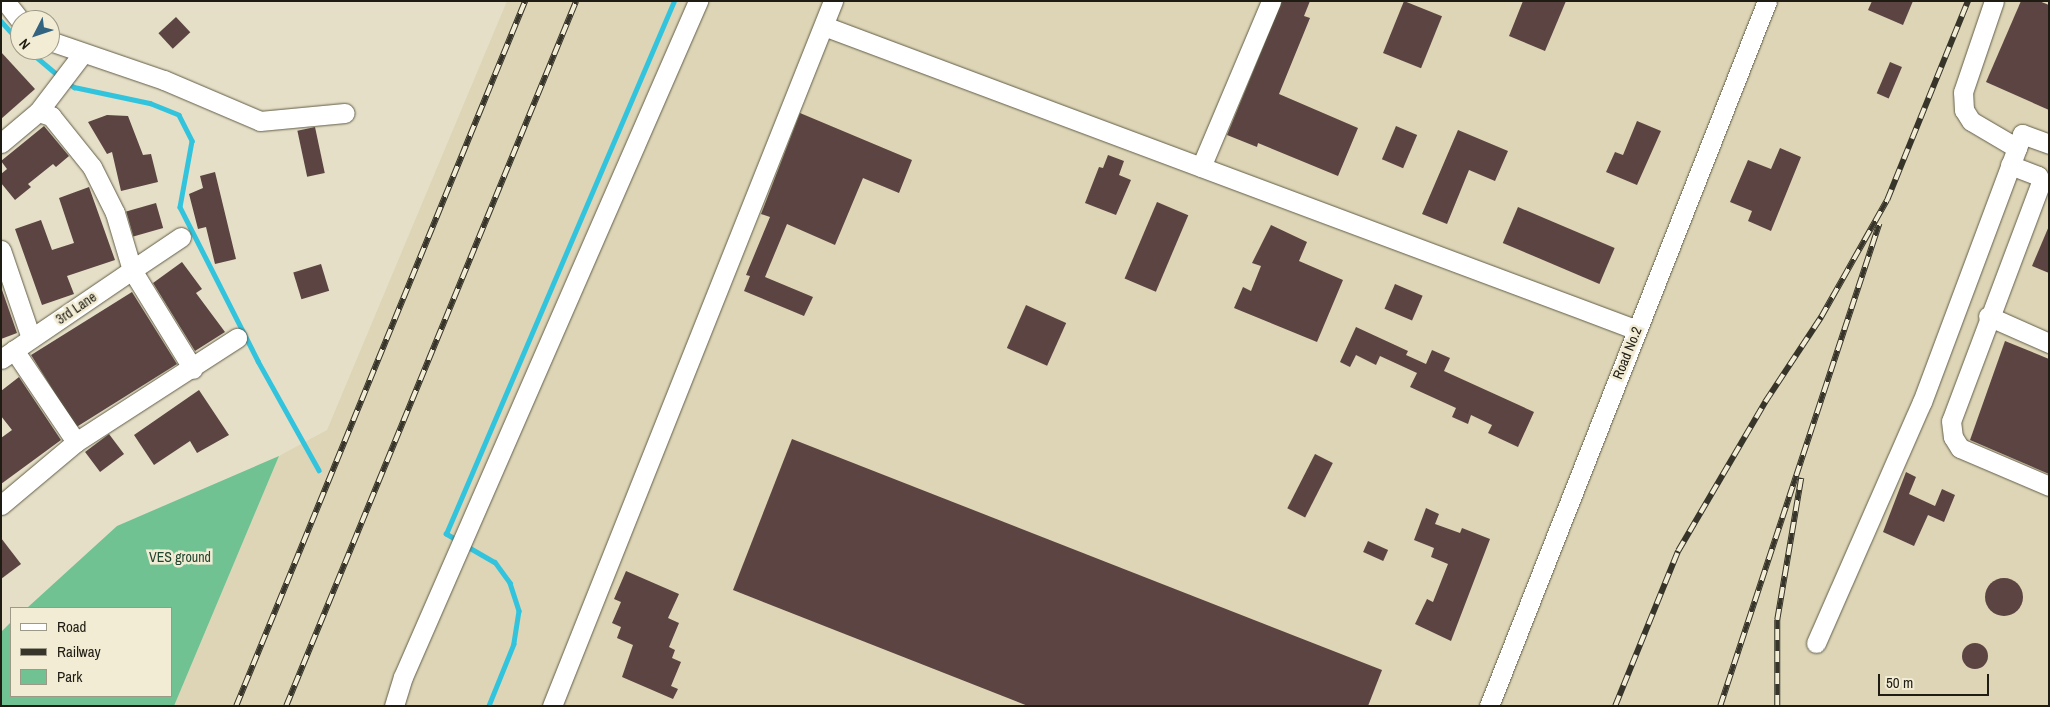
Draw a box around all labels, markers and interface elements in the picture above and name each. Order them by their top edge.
north arrow [10,10,60,60]
text: N [15,35,34,53]
street label: 3rd Lane [53,288,99,328]
street label: Road No.2 [1609,324,1645,382]
park label: VES ground [149,549,211,565]
legend [10,607,172,697]
text: Road [57,616,86,637]
text: Railway [57,641,101,662]
scale bar [1880,664,1991,696]
text: Park [57,666,82,687]
text: 50 m [1886,672,1913,693]

